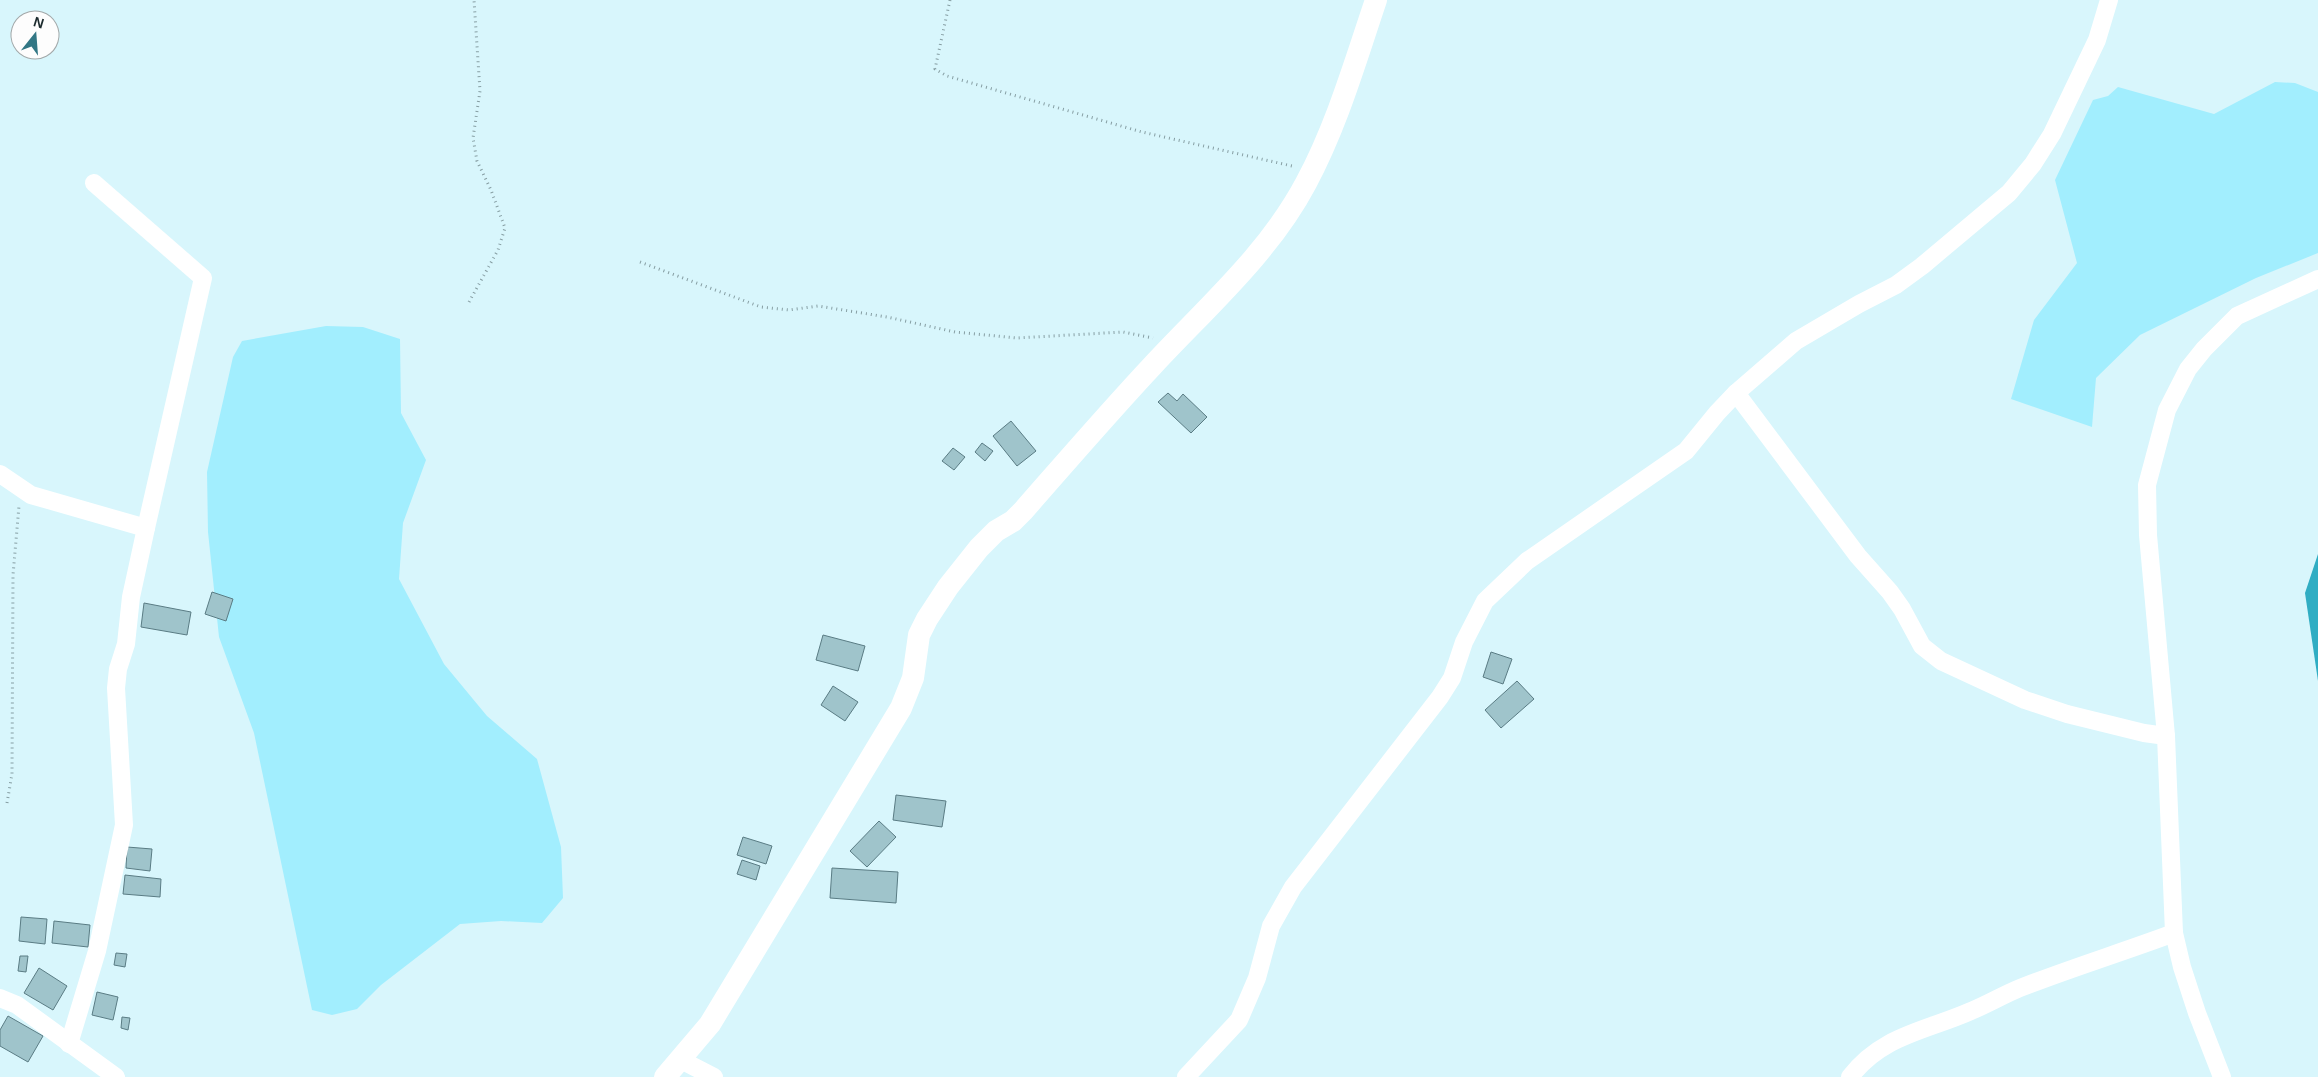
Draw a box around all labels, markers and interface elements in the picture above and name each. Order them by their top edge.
north arrow [10,10,60,60]
text: N [32,13,46,32]

